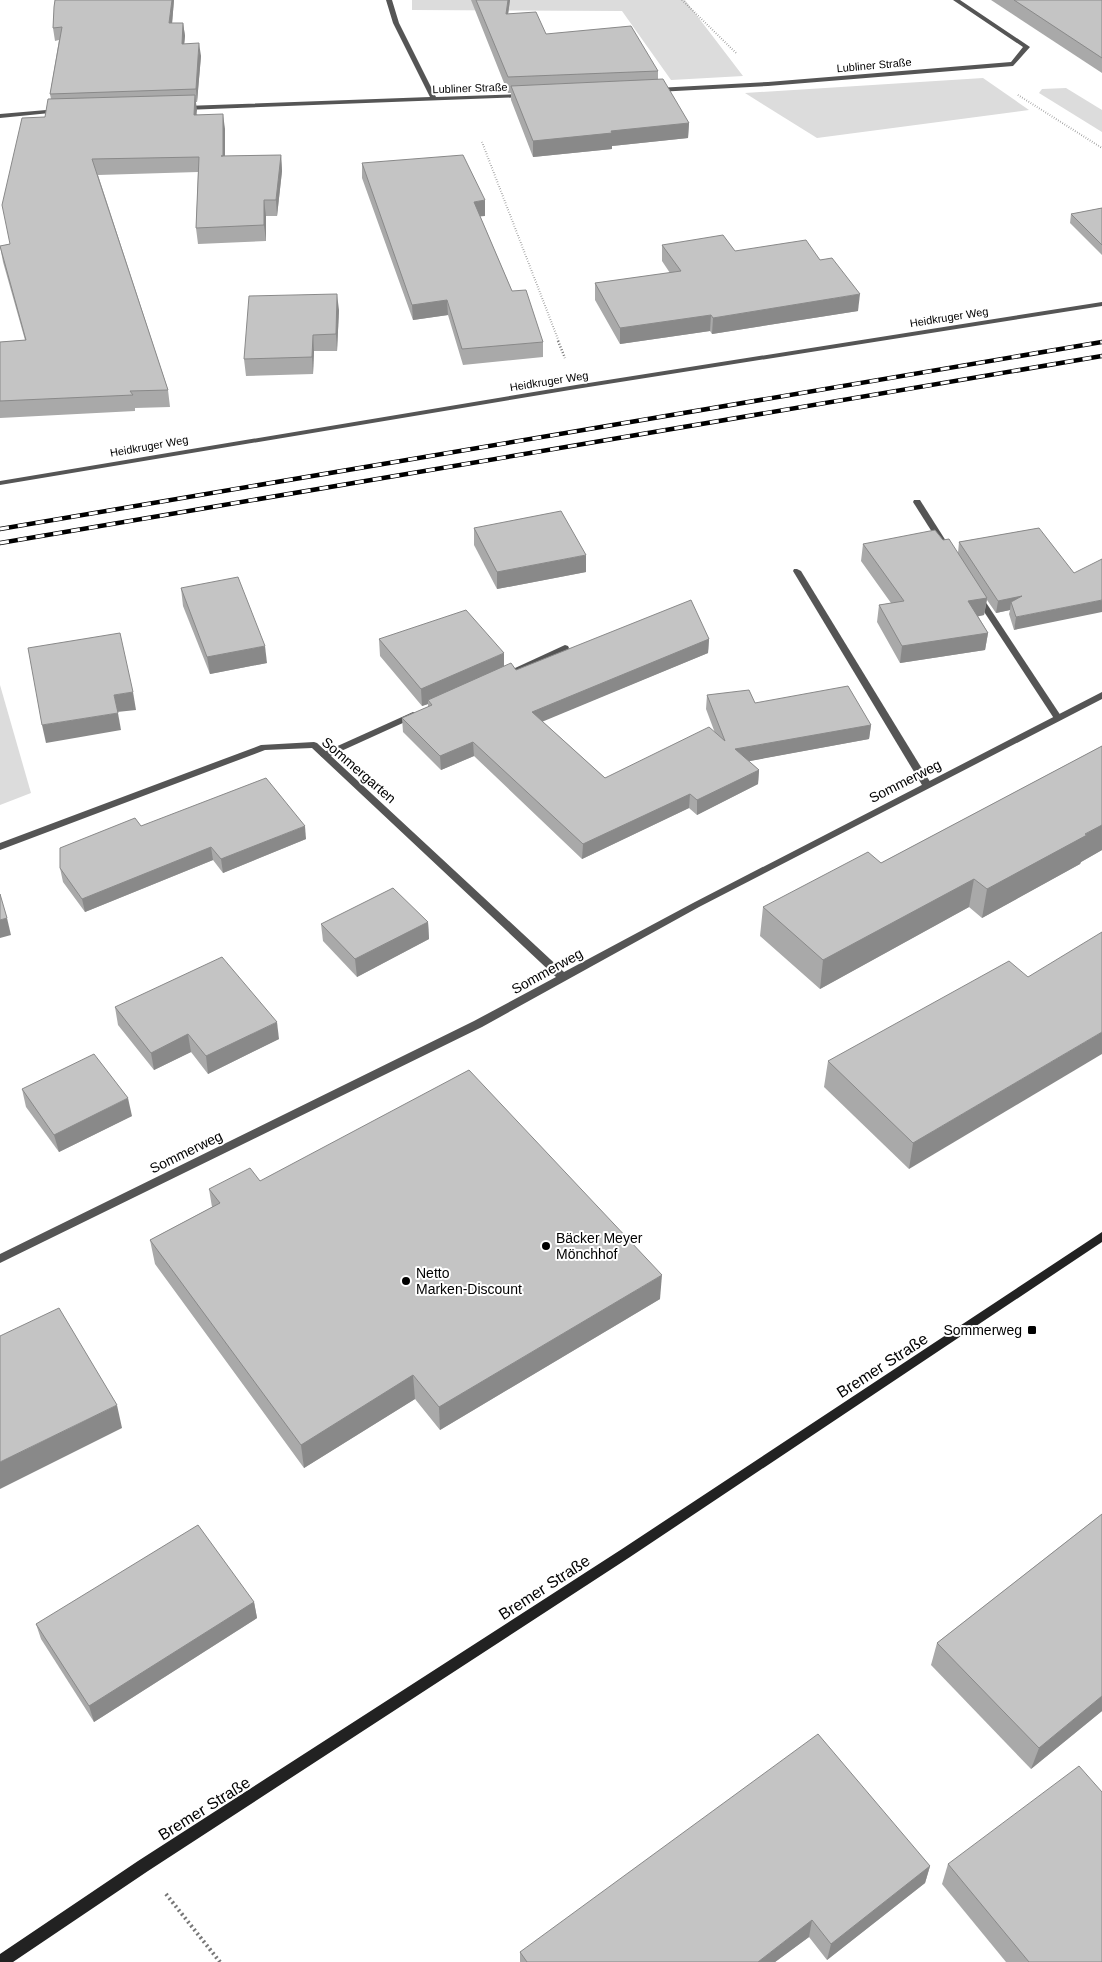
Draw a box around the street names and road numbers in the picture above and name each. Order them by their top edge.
street label: Lubliner Straße [836,56,912,74]
street label: Lubliner Straße [432,81,508,95]
street label: Heidkruger Weg [909,305,989,329]
street label: Heidkruger Weg [509,369,589,393]
street label: Heidkruger Weg [109,433,189,459]
street label: Sommergarten [319,734,399,806]
street label: Sommerweg [866,756,944,806]
street label: Sommerweg [509,945,585,997]
street label: Sommerweg [147,1128,225,1176]
street label: Bremer Straße [834,1330,931,1401]
street label: Bremer Straße [496,1552,593,1623]
street label: Bremer Straße [155,1773,253,1843]

